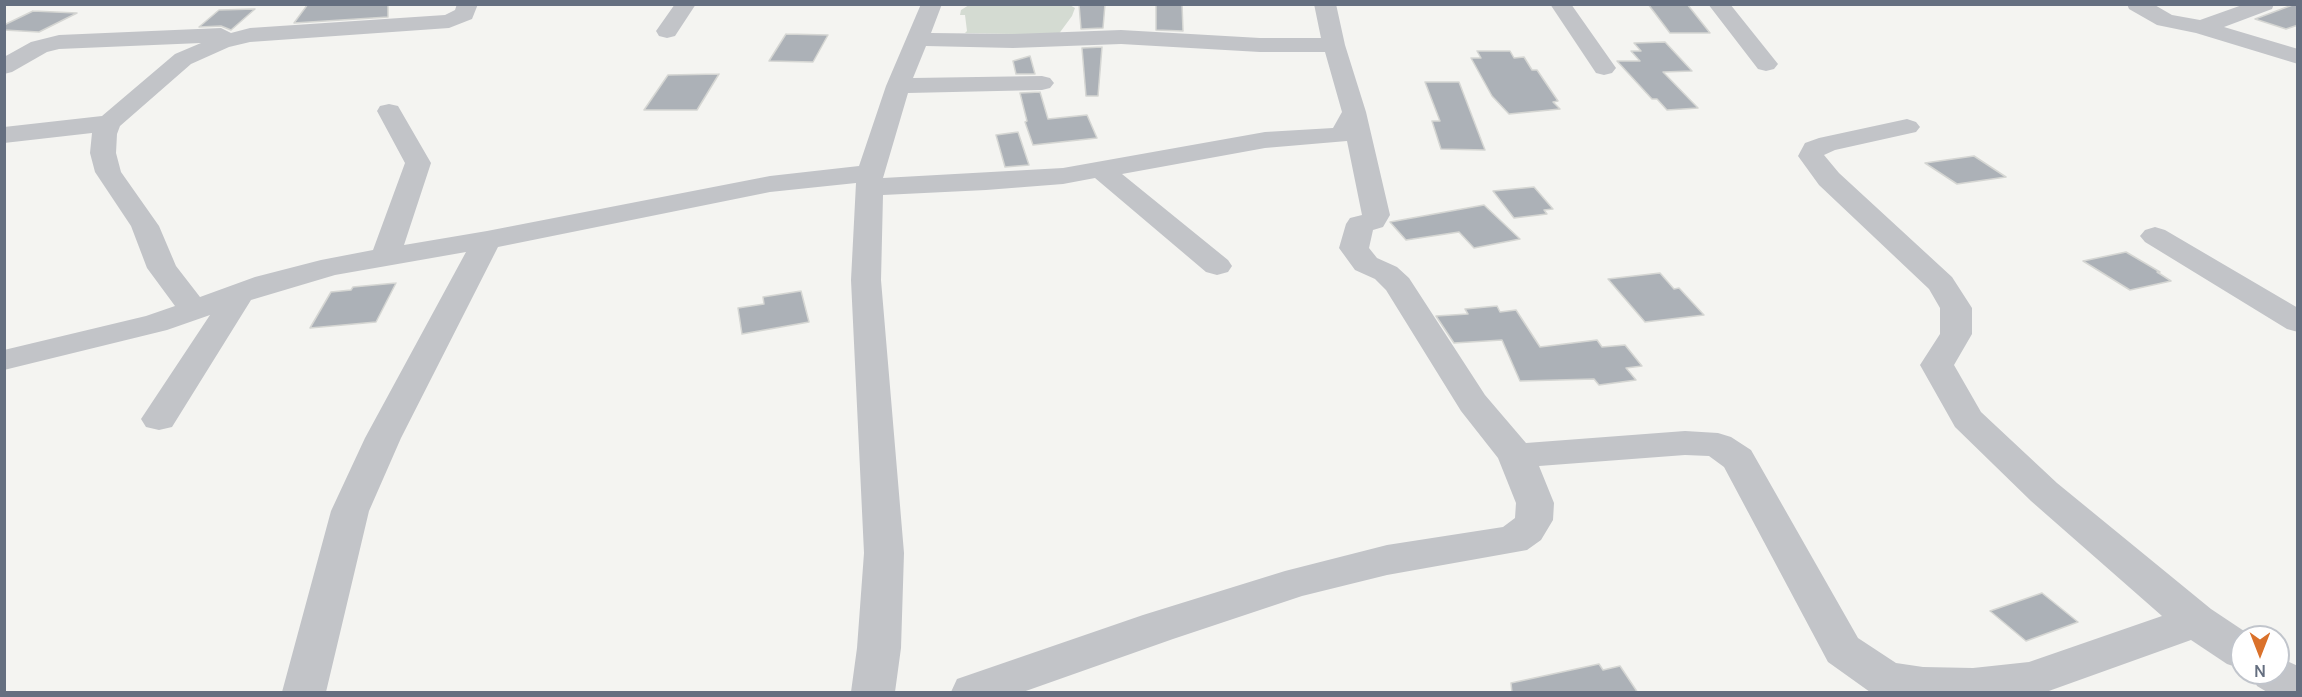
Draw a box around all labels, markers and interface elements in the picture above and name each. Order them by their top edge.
north arrow [2230,625,2290,685]
text: N [2254,660,2266,682]

